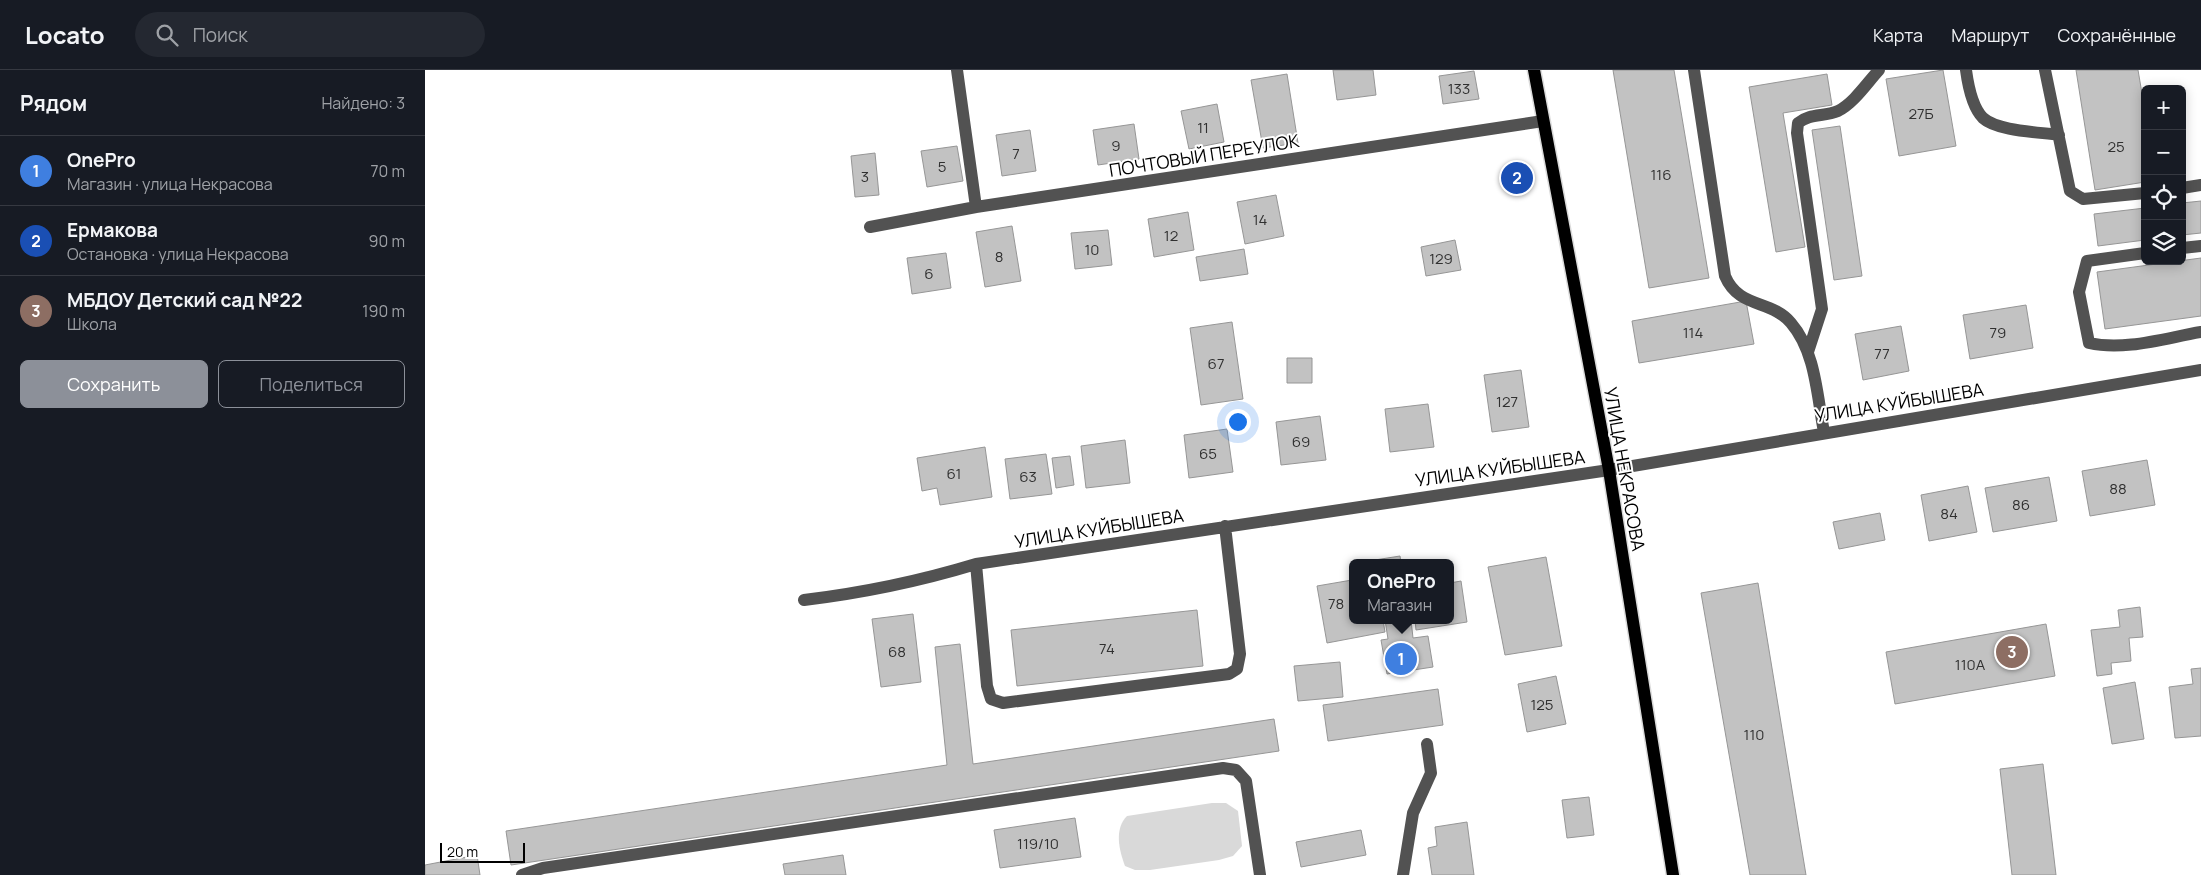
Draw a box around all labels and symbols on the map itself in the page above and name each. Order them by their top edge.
house number: 133 [1448,78,1470,99]
house number: 27Б [1908,103,1934,124]
house number: 11 [1197,117,1209,138]
street label: ПОЧТОВЫЙ ПЕРЕУЛОК [1107,128,1301,182]
house number: 9 [1111,135,1121,156]
house number: 25 [2107,136,2125,157]
house number: 7 [1012,143,1020,164]
house number: 5 [938,156,946,177]
pin: 2 [1501,159,1533,197]
house number: 116 [1650,164,1672,185]
house number: 3 [861,166,869,187]
house number: 14 [1253,209,1267,230]
house number: 12 [1164,225,1178,246]
house number: 10 [1085,239,1100,260]
house number: 8 [995,246,1003,267]
house number: 129 [1429,248,1453,269]
house number: 6 [924,263,934,284]
house number: 114 [1683,322,1703,343]
house number: 79 [1990,322,2006,343]
house number: 77 [1874,343,1890,364]
house number: 67 [1208,353,1224,374]
street label: УЛИЦА КУЙБЫШЕВА [1813,377,1986,427]
street label: УЛИЦА НЕКРАСОВА [1599,385,1651,553]
house number: 127 [1496,391,1518,412]
your location [1225,409,1251,435]
house number: 69 [1292,431,1310,452]
house number: 65 [1199,443,1217,464]
street label: УЛИЦА КУЙБЫШЕВА [1414,444,1587,492]
house number: 61 [947,463,961,484]
house number: 63 [1019,466,1037,487]
house number: 88 [2109,478,2127,499]
house number: 86 [2012,494,2030,515]
street label: УЛИЦА КУЙБЫШЕВА [1013,503,1186,553]
house number: 84 [1940,503,1958,524]
house number: 78 [1328,593,1344,614]
pin: 3 [1996,633,2028,671]
house number: 74 [1099,638,1115,659]
pin: 1 [1385,640,1417,678]
house number: 68 [888,641,906,662]
house number: 110А [1955,654,1986,675]
house number: 125 [1530,694,1554,715]
house number: 110 [1744,724,1764,745]
house number: 119/10 [1017,833,1059,854]
scale bar [440,840,525,863]

